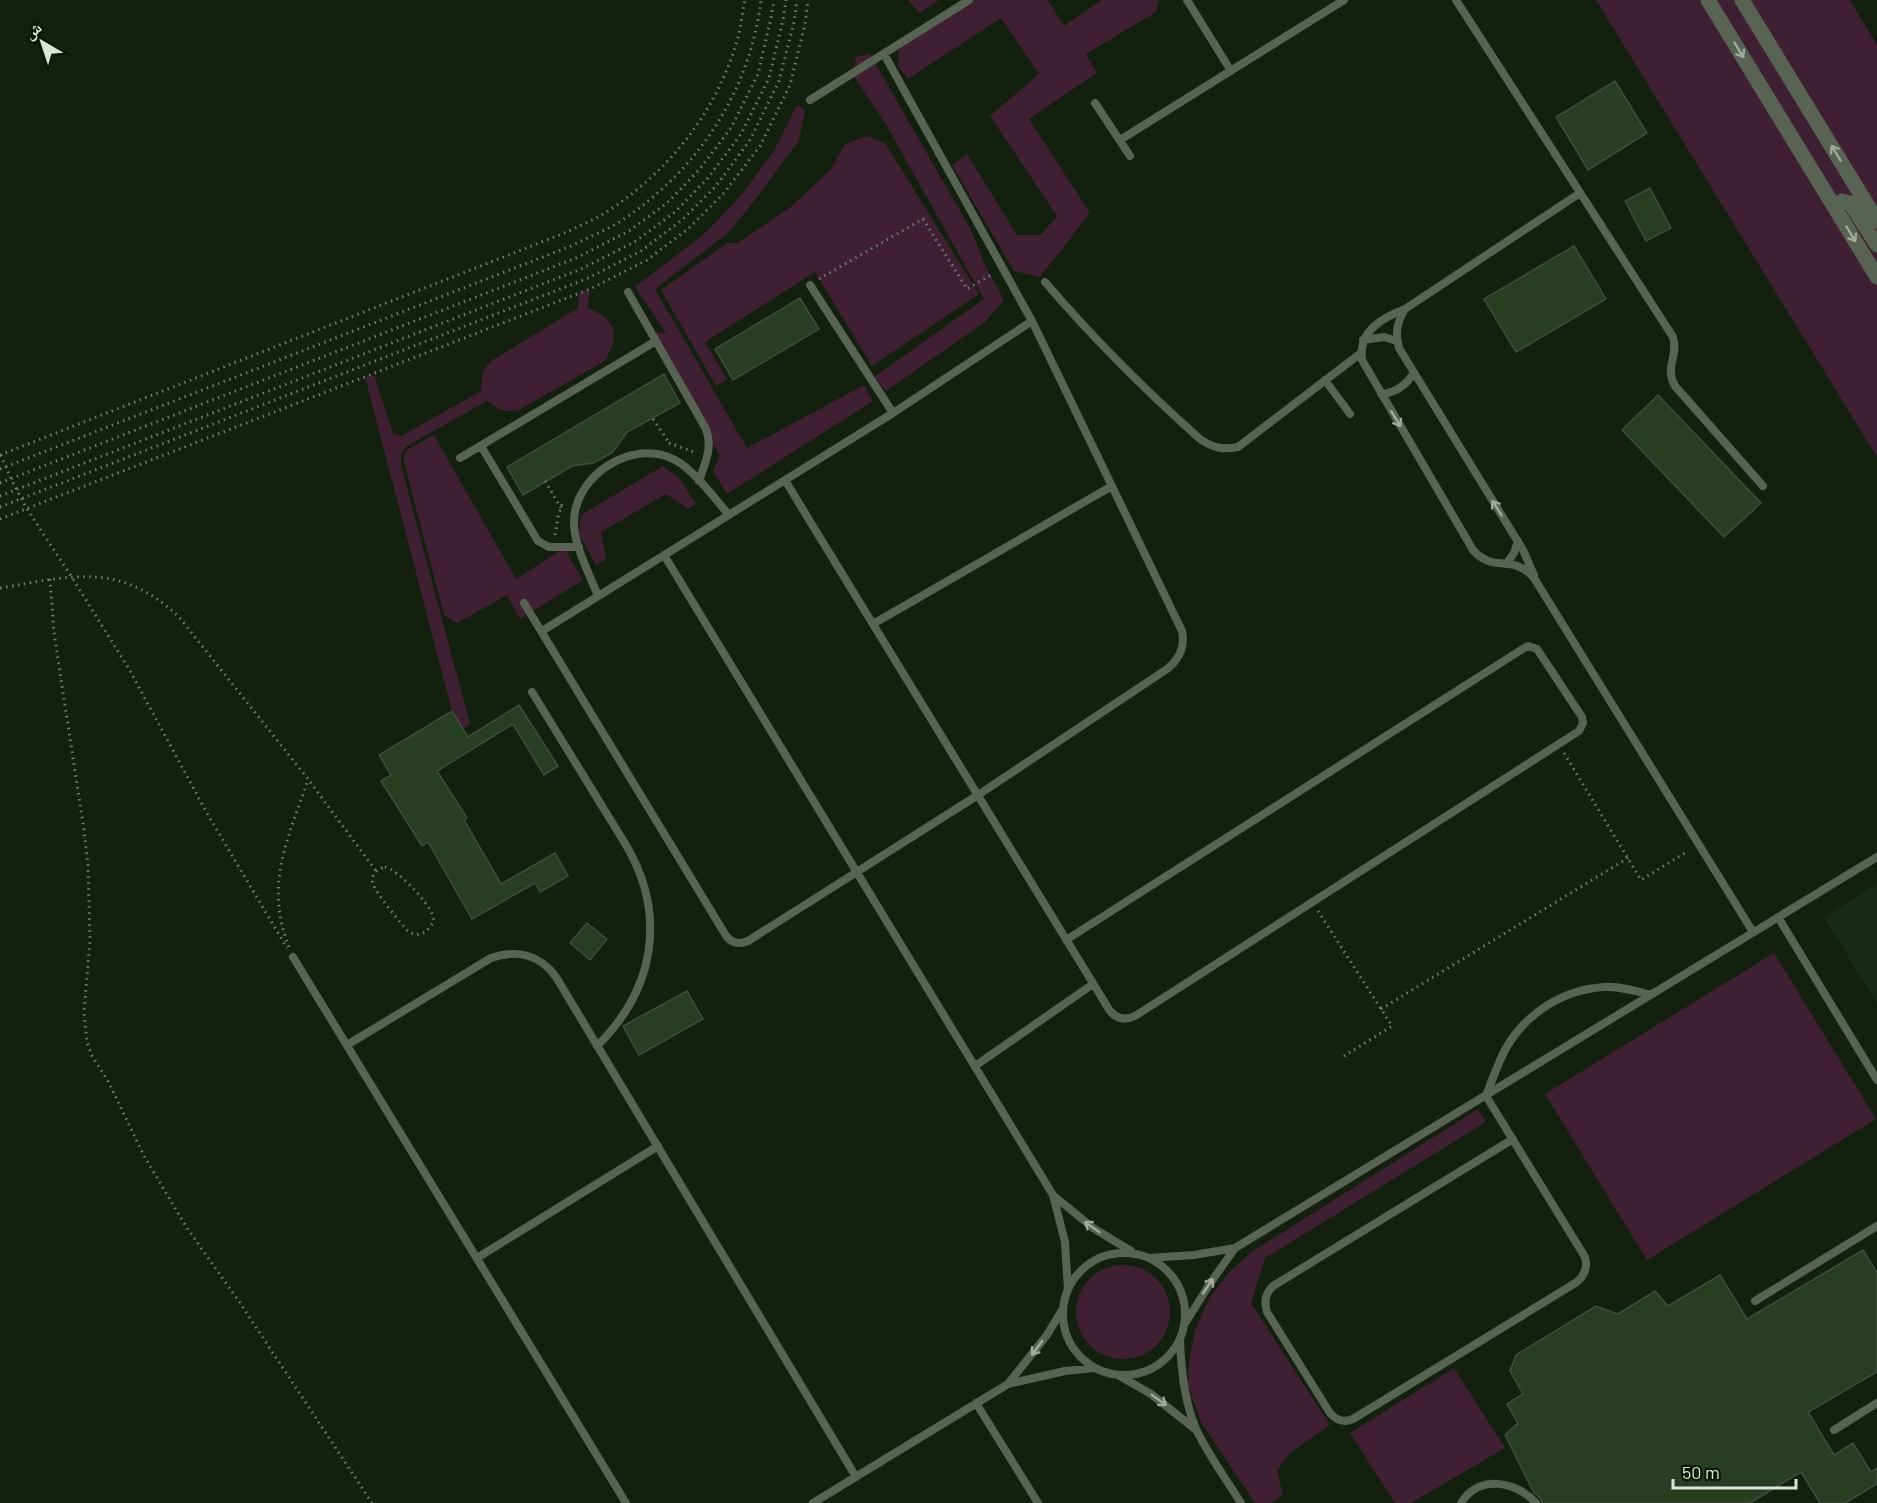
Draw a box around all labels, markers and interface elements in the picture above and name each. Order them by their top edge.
north arrow [12,12,72,72]
text: ش [20,17,45,43]
one-way arrow [1733,41,1745,58]
one-way arrow [1829,145,1841,162]
one-way arrow [1846,225,1858,242]
one-way arrow [1390,410,1402,427]
one-way arrow [1491,500,1503,517]
one-way arrow [1084,1221,1101,1233]
one-way arrow [1203,1278,1215,1295]
one-way arrow [1031,1339,1044,1355]
one-way arrow [1150,1394,1166,1406]
scale bar [1673,1452,1796,1490]
text: 50 m [1682,1461,1720,1483]

